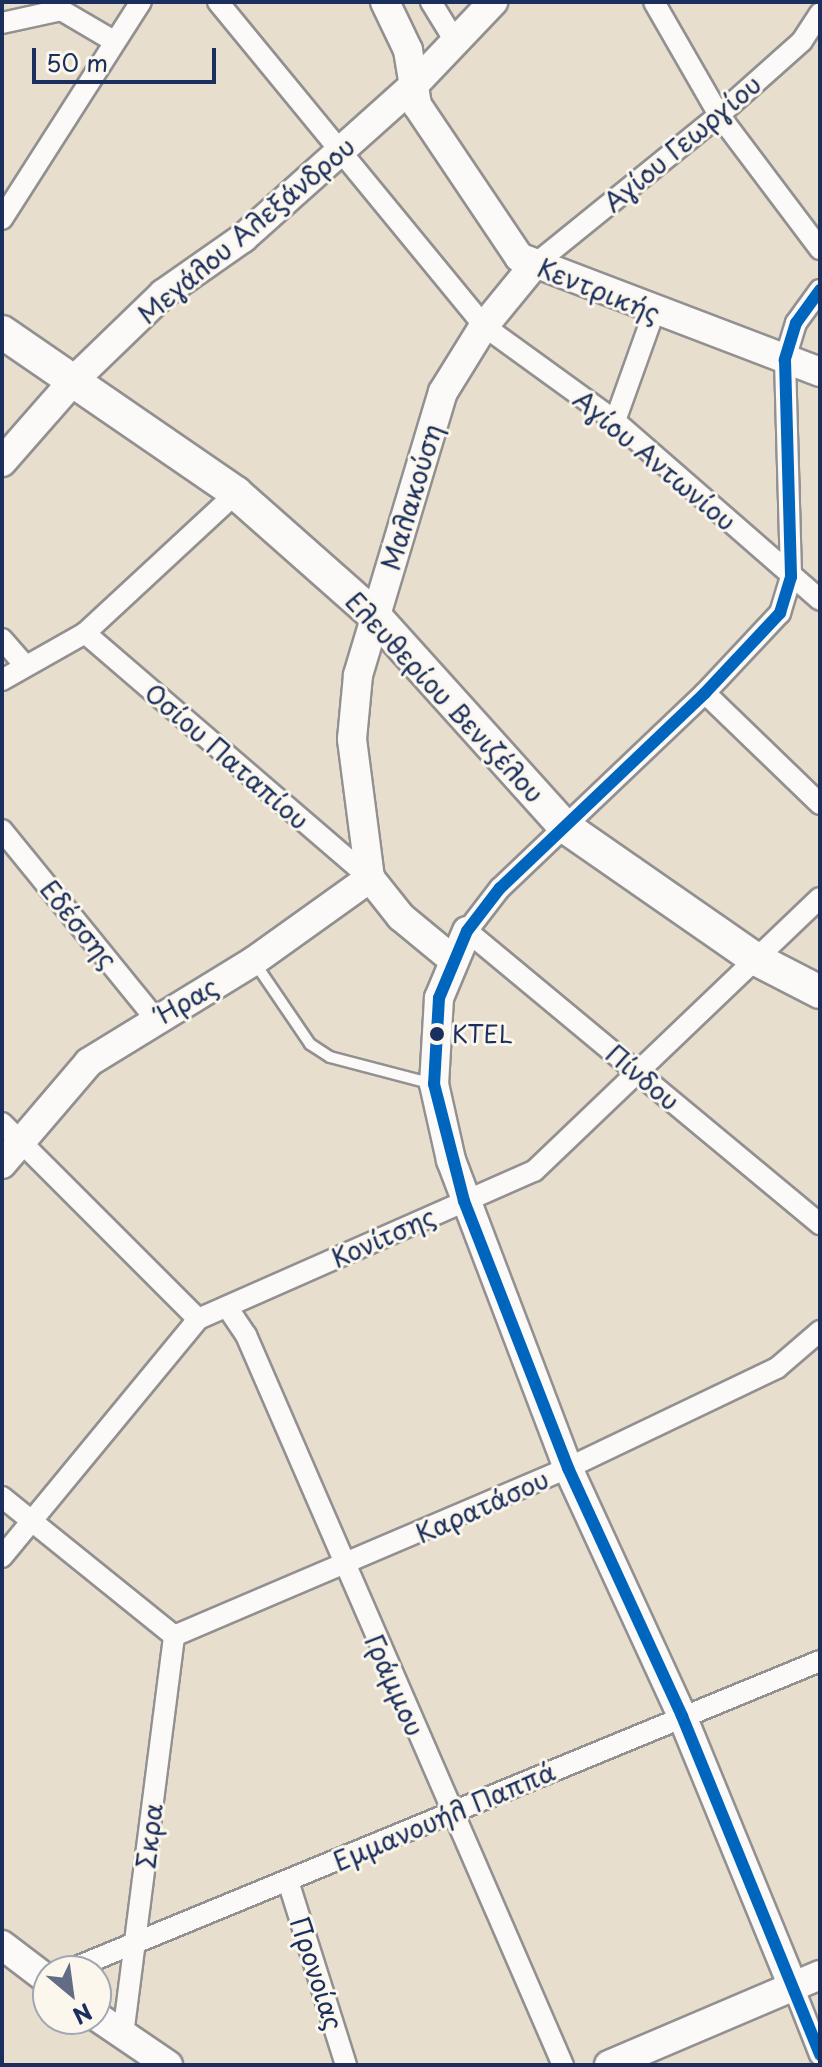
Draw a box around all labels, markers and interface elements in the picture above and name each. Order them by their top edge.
scale bar [36,32,220,82]
text: 50 m [46,44,108,80]
street label: Αγίου Γεωργίου [597,68,767,218]
street label: Μεγάλου Αλεξάνδρου [131,130,361,330]
street label: Κεντρικής [533,251,665,329]
street label: Αγίου Αντωνίου [568,383,742,537]
street label: Μαλακούση [374,420,448,574]
street label: Ελευθερίου Βενιζέλου [339,585,551,809]
street label: Οσίου Παταπίου [138,676,316,836]
street label: Εδέσσης [34,874,124,974]
street label: Ήρας [151,970,223,1030]
place label: KTEL [452,1020,513,1048]
marker: KTEL [429,1026,445,1042]
street label: Πίνδου [600,1037,686,1117]
street label: Κονίτσης [326,1200,440,1274]
street label: Καρατάσου [411,1463,553,1549]
street label: Γράμμου [359,1629,431,1741]
street label: Εμμανουήλ Παππά [328,1755,560,1877]
street label: Σκρα [130,1802,168,1870]
street label: Προνοίας [284,1912,350,2034]
north arrow [32,1955,112,2035]
text: N [67,1996,99,2033]

